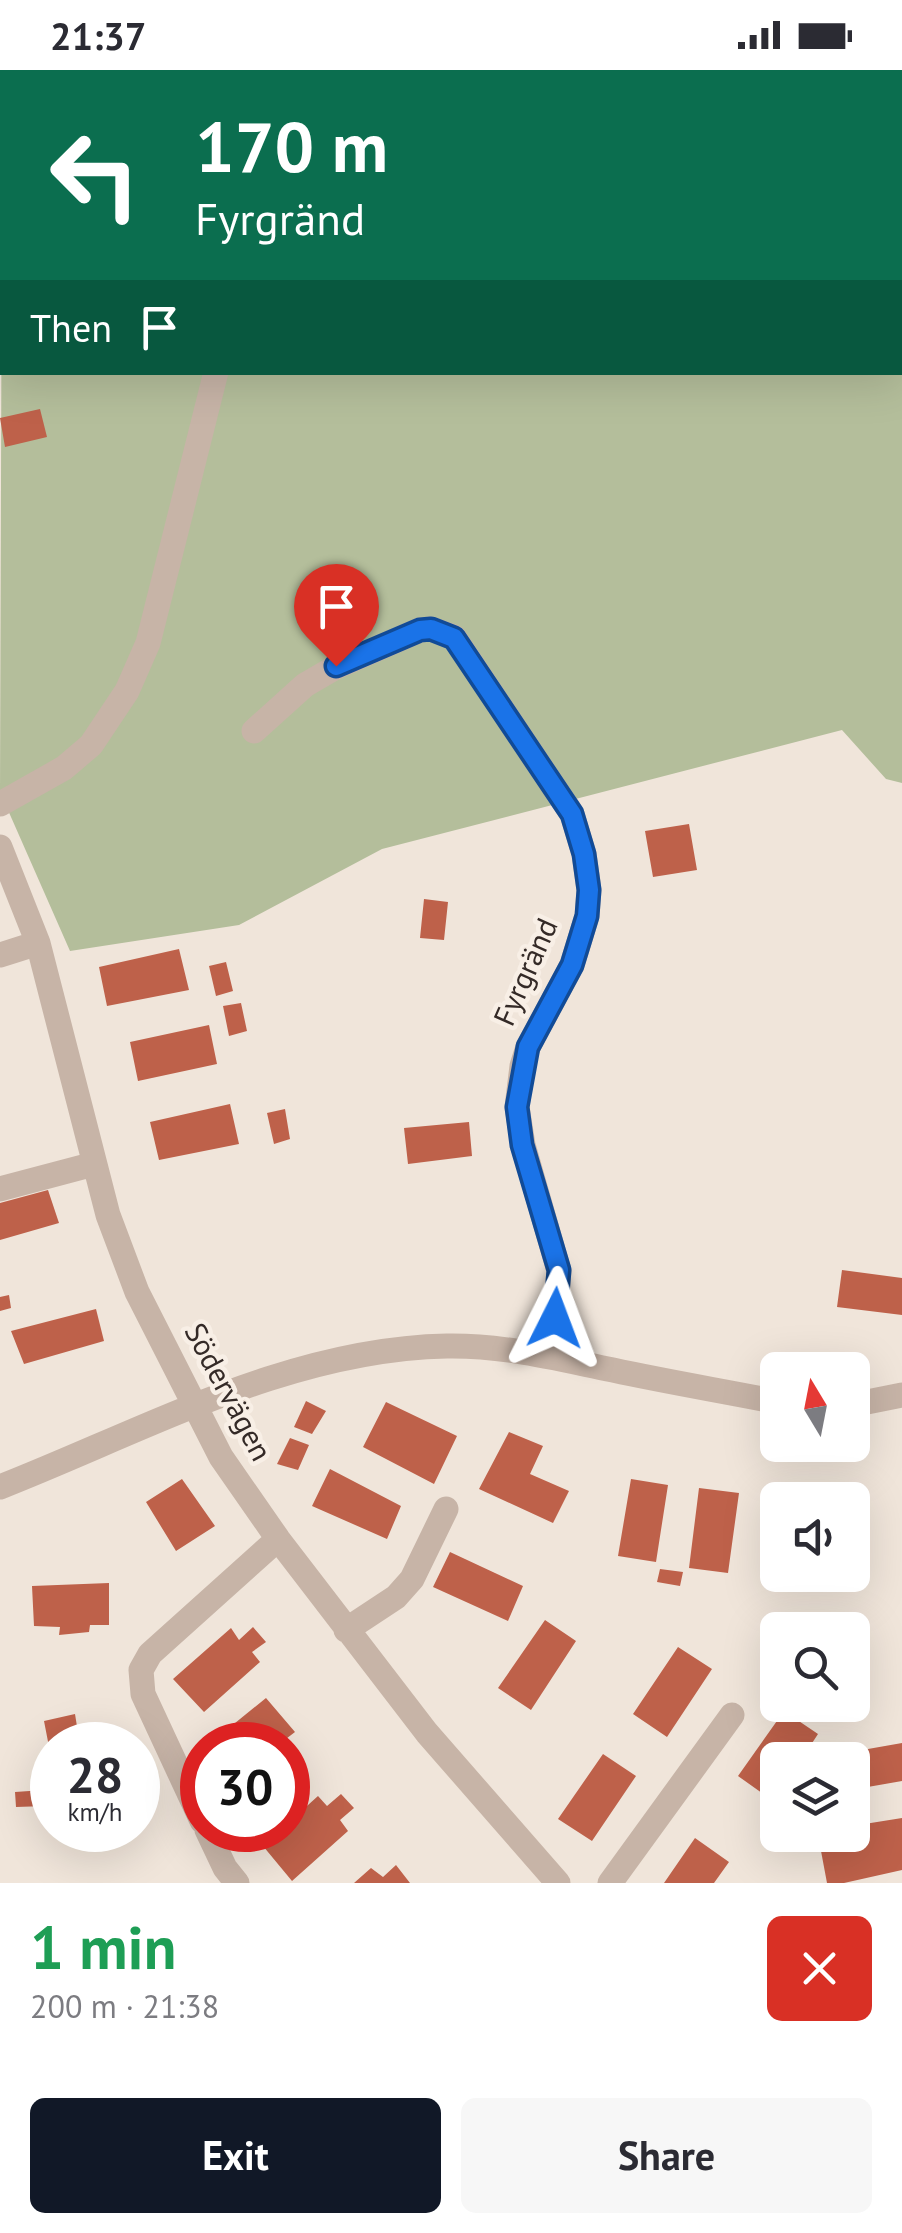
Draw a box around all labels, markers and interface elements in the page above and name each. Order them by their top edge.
text: 21:37 [50,11,146,60]
text: 170 m [195,101,388,191]
icon: left [30,110,160,240]
text: Fyrgränd [195,189,365,247]
icon: arrive [132,300,187,355]
text: Then [30,303,112,352]
pin [294,564,379,667]
icon: arrive [309,579,364,634]
street label: Fyrgränd [484,912,566,1031]
position arrow [503,1266,607,1370]
street label: Södervägen [177,1316,282,1467]
north arrow [760,1352,870,1462]
map controls [760,1352,870,1852]
button: sound [760,1482,870,1592]
button: search [760,1612,870,1722]
speed limit sign: 30 [180,1722,310,1852]
text: 28 [67,1742,123,1807]
button: layers [760,1742,870,1852]
text: km/h [68,1796,122,1828]
text: 1 min [30,1908,176,1986]
button: close [767,1916,872,2021]
text: 200 m · 21:38 [30,1985,219,2027]
button: Exit [30,2098,441,2213]
button: Share [461,2098,872,2213]

